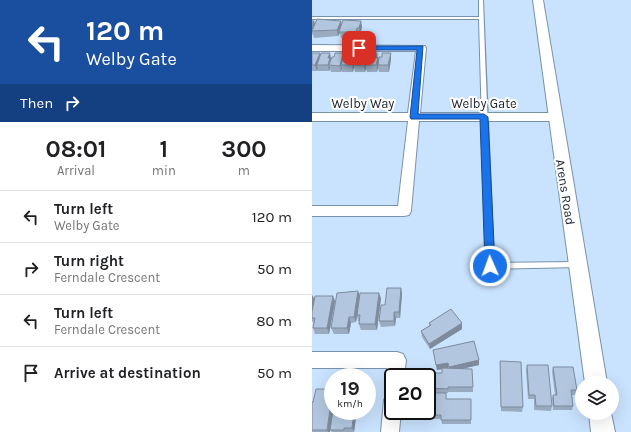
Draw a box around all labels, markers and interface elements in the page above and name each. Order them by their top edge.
text: 120 m [86,14,164,47]
icon: left [20,16,72,68]
pin [342,31,376,65]
icon: arrive [348,37,370,59]
text: Welby Gate [86,48,177,70]
icon: right [61,92,83,114]
text: Then [20,94,53,112]
street label: Welby Way [332,96,394,111]
street label: Welby Gate [451,96,517,111]
text: 08:01 [45,135,106,163]
text: 1 [160,135,168,163]
text: 300 [221,135,267,163]
street label: Arens Road [553,158,578,226]
text: Arrival [57,163,95,178]
text: min [152,163,176,178]
text: m [238,163,250,178]
text: Turn left [54,200,113,218]
icon: left [20,206,42,228]
text: 120 m [252,208,292,226]
text: Welby Gate [54,218,119,233]
position arrow [469,245,511,287]
text: Turn right [54,252,124,270]
icon: right [20,258,42,280]
text: 50 m [257,260,292,278]
text: Ferndale Crescent [54,270,160,285]
text: Turn left [54,304,113,322]
icon: left [20,310,42,332]
text: 80 m [256,312,292,330]
text: Ferndale Crescent [54,322,160,337]
icon: arrive [20,362,42,384]
text: Arrive at destination [54,364,201,382]
text: 50 m [257,364,292,382]
speed limit sign: 20 [384,368,436,420]
map controls [575,376,619,420]
button: layers [575,376,619,420]
text: 19 [340,377,360,400]
text: km/h [337,398,363,410]

